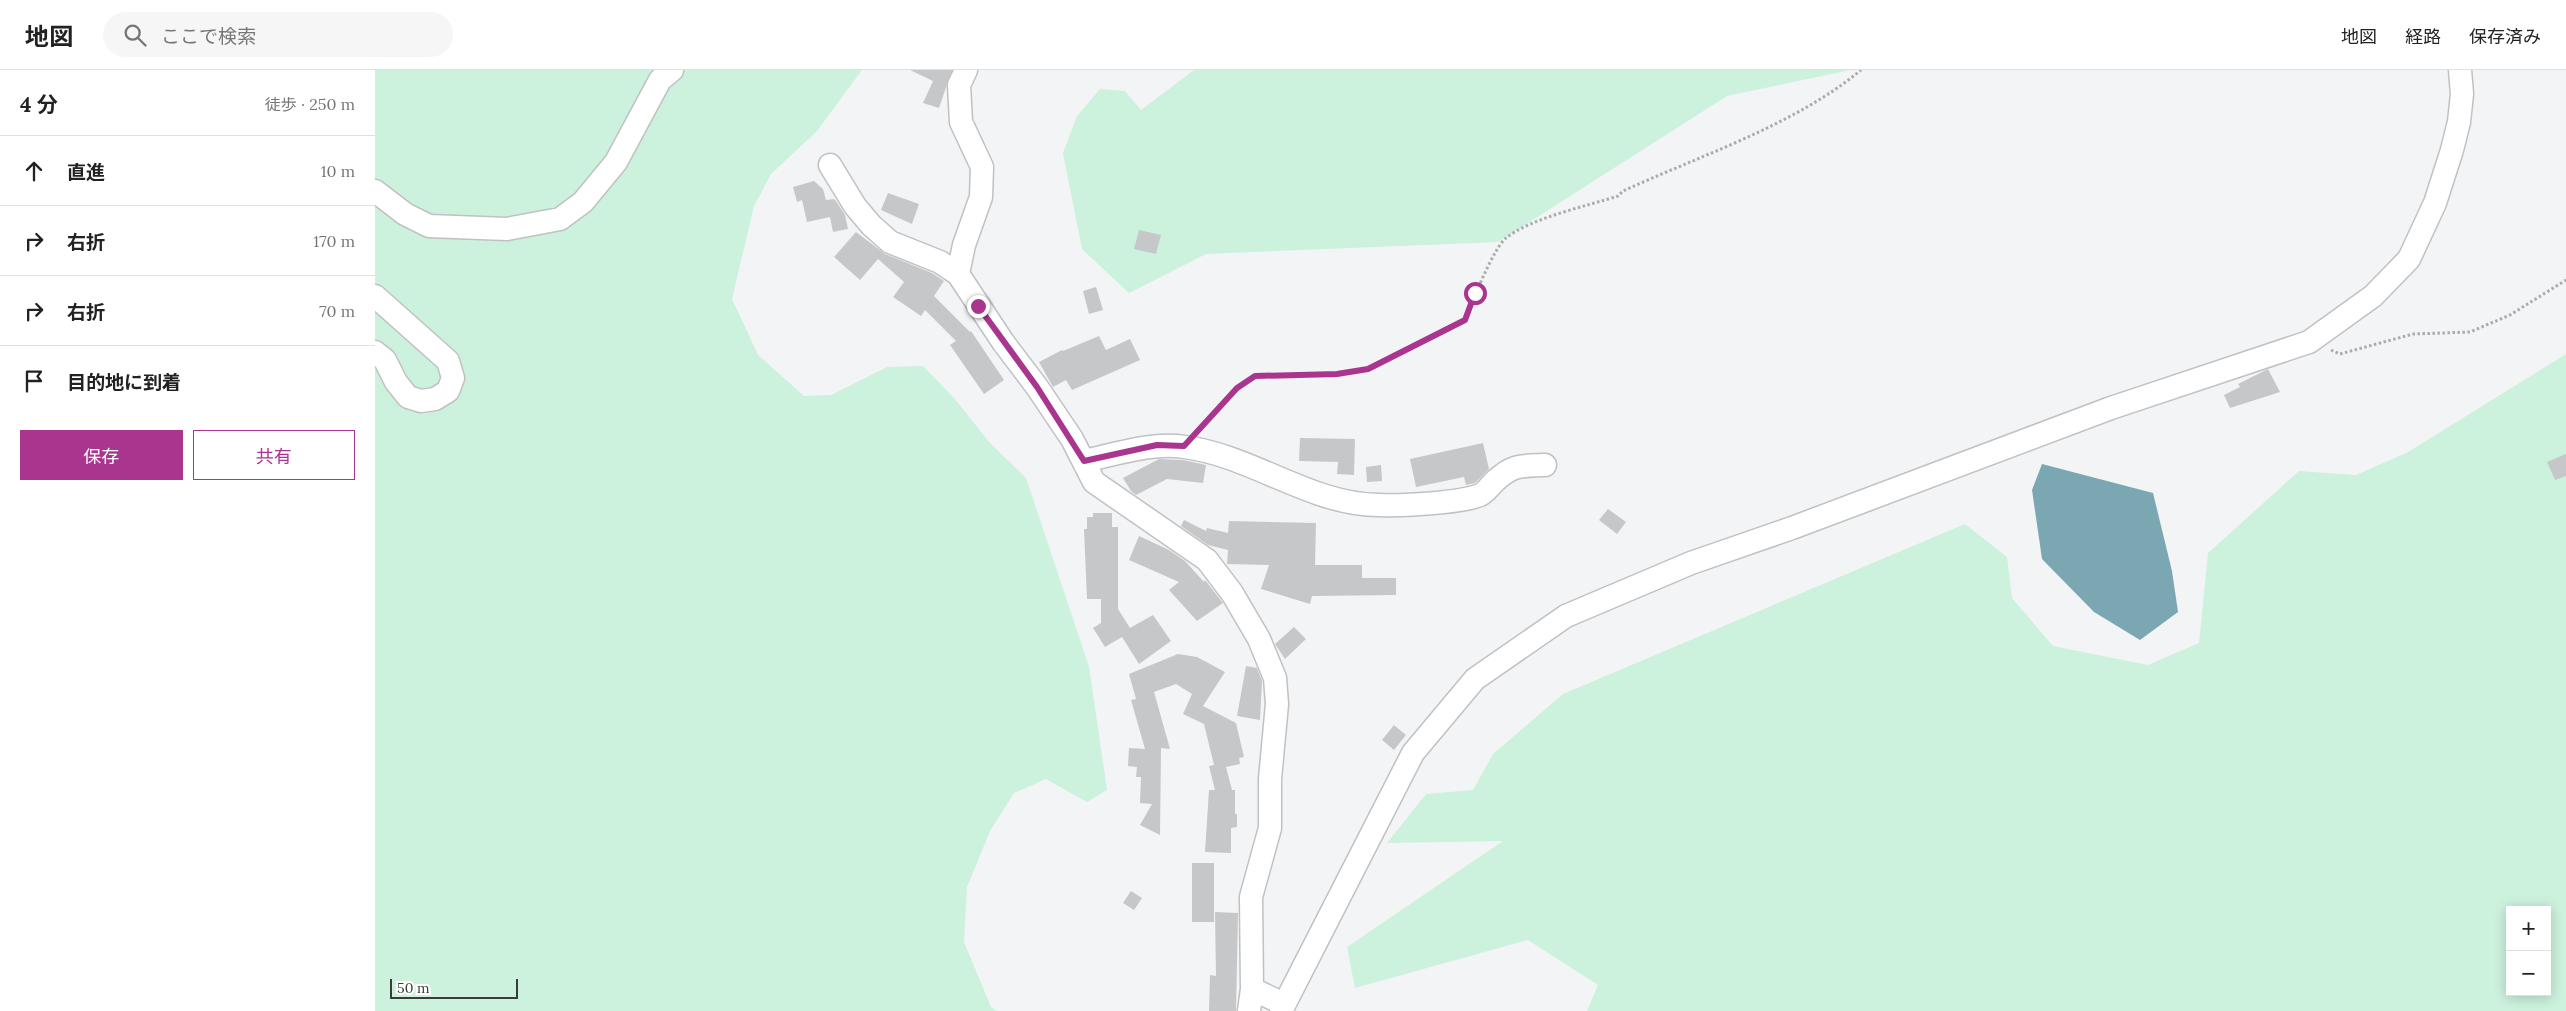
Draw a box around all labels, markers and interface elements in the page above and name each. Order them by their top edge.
search box [103,12,453,57]
text: 地図 [25,21,73,52]
icon: search [121,21,149,49]
text: ここで検索 [161,24,256,48]
text: 地図 [2341,25,2377,48]
text: 経路 [2405,25,2441,48]
text: 保存済み [2469,25,2541,48]
text: 4 分 [20,91,58,118]
text: 徒歩 · 250 m [265,94,355,114]
icon: ahead [20,157,48,185]
text: 直進 [67,160,105,184]
text: 10 m [321,161,355,181]
icon: right [20,227,48,255]
text: 右折 [67,230,105,254]
text: 170 m [313,231,355,251]
route start [1464,282,1487,305]
route end [967,295,990,318]
icon: right [20,297,48,325]
text: 右折 [67,300,105,324]
text: 70 m [319,301,355,321]
icon: arrive [20,367,48,395]
text: 目的地に到着 [67,370,181,394]
button: 保存 [20,430,183,480]
button: 共有 [193,430,355,480]
map controls [2506,906,2551,996]
button: + [2506,906,2551,951]
button: − [2506,951,2551,996]
scale bar [390,976,517,999]
text: 50 m [397,979,430,997]

